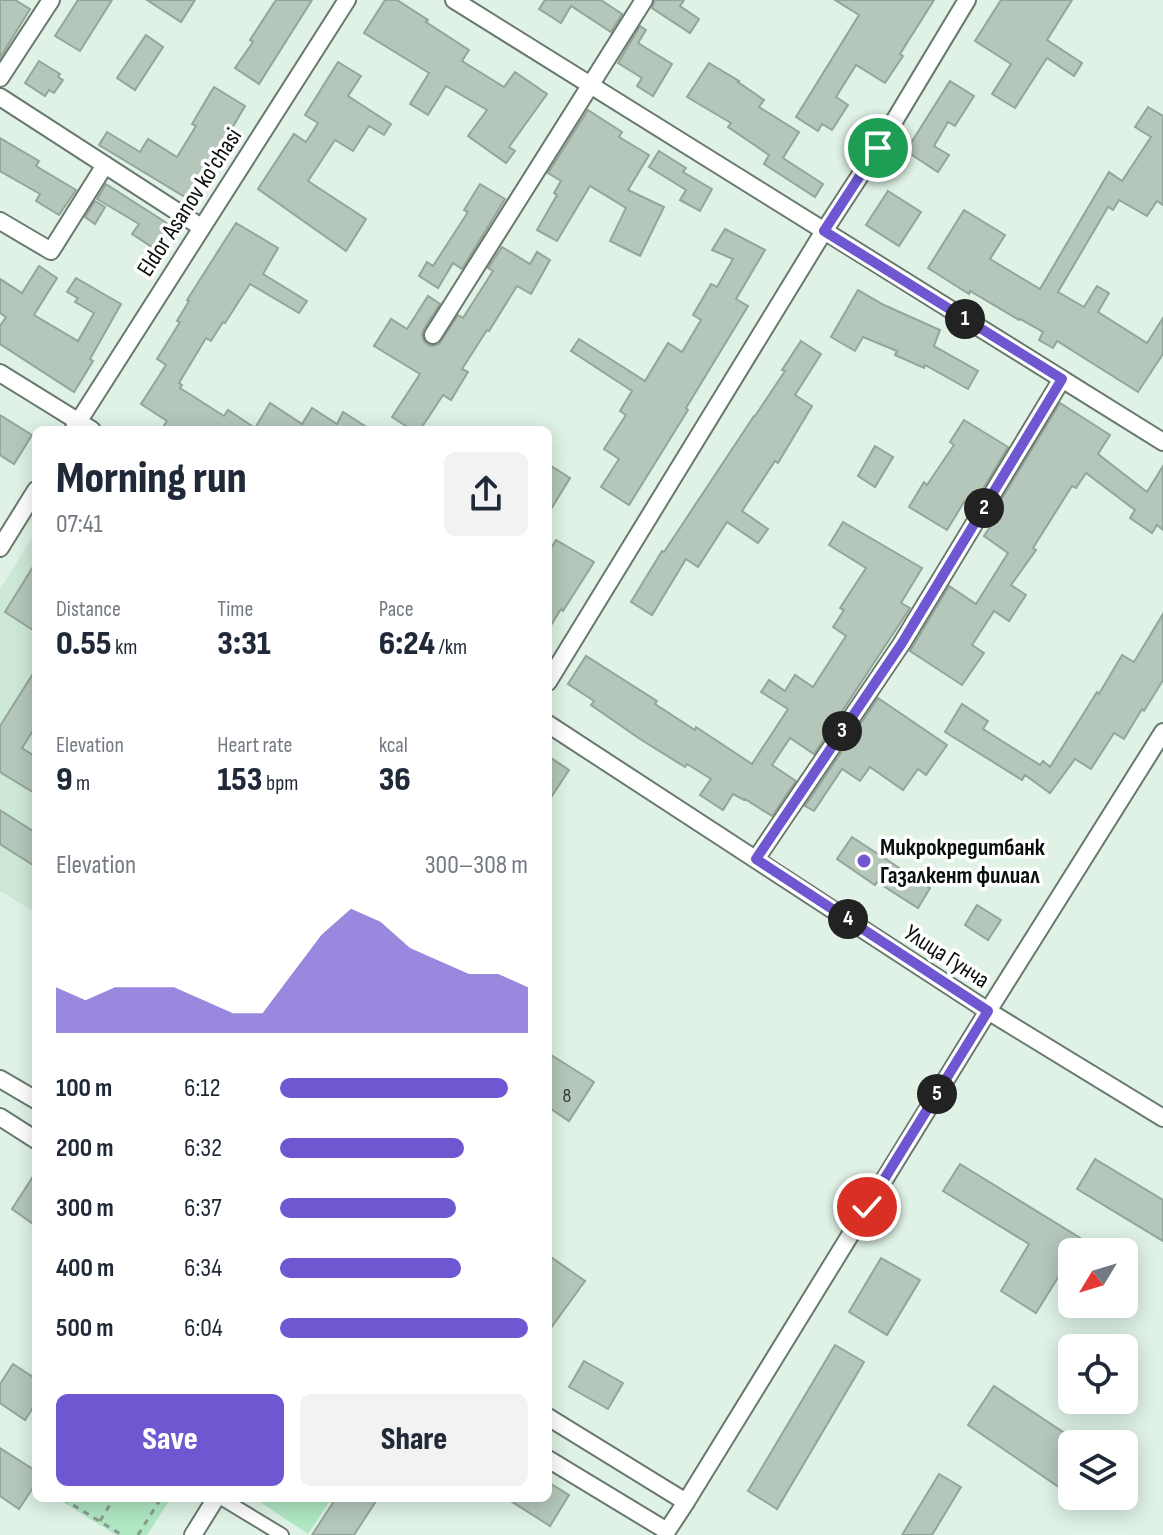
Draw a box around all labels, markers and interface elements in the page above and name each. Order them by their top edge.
pin [844,114,912,182]
street label: Eldor Asanov ko'chasi [131,123,248,282]
icon: arrive [856,126,900,170]
pin: 1 [945,299,985,339]
text: 1 [961,305,969,332]
text: Morning run [56,452,247,505]
button: share [444,452,528,536]
pin: 2 [964,488,1004,528]
text: 2 [979,494,989,521]
text: 07:41 [56,509,103,540]
text: Distance [56,596,121,623]
text: Time [217,596,253,623]
text: Pace [379,596,414,623]
text: 0.55 [56,623,111,664]
text: 3:31 [217,623,271,664]
text: 6:24 [379,623,435,664]
text: km [111,634,137,661]
text: /km [435,634,467,661]
pin: 3 [822,711,862,751]
text: 3 [837,717,847,744]
text: Elevation [56,732,124,759]
text: Heart rate [217,732,292,759]
text: kcal [379,732,408,759]
text: 9 [56,759,73,800]
text: 153 [217,759,263,800]
text: 36 [379,759,411,800]
text: m [73,770,90,797]
text: bpm [263,770,298,797]
place label: Микрокредитбанк Газалкент филиал [880,833,1046,890]
text: Elevation [56,850,136,881]
text: 300–308 m [425,850,528,881]
marker: Микрокредитбанк Газалкент филиал [855,852,873,870]
pin: 4 [828,899,868,939]
text: 4 [843,905,853,932]
street label: Улица Гунча [899,918,995,995]
text: 100 m [56,1073,112,1104]
text: 6:12 [184,1073,220,1104]
pin: 5 [917,1074,957,1114]
text: 5 [932,1080,942,1107]
house number: 8 [563,1084,571,1108]
text: 200 m [56,1133,113,1164]
text: 6:32 [184,1133,222,1164]
pin [833,1173,901,1241]
icon: check [845,1185,889,1229]
text: 300 m [56,1193,114,1224]
text: 6:37 [184,1193,222,1224]
north arrow [1058,1238,1138,1318]
map controls [1058,1238,1138,1510]
text: 400 m [56,1253,114,1284]
text: 6:34 [184,1253,222,1284]
text: 500 m [56,1313,113,1344]
text: 6:04 [184,1313,223,1344]
button: locate [1058,1334,1138,1414]
button: Save [56,1394,284,1486]
button: Share [300,1394,528,1486]
button: layers [1058,1430,1138,1510]

